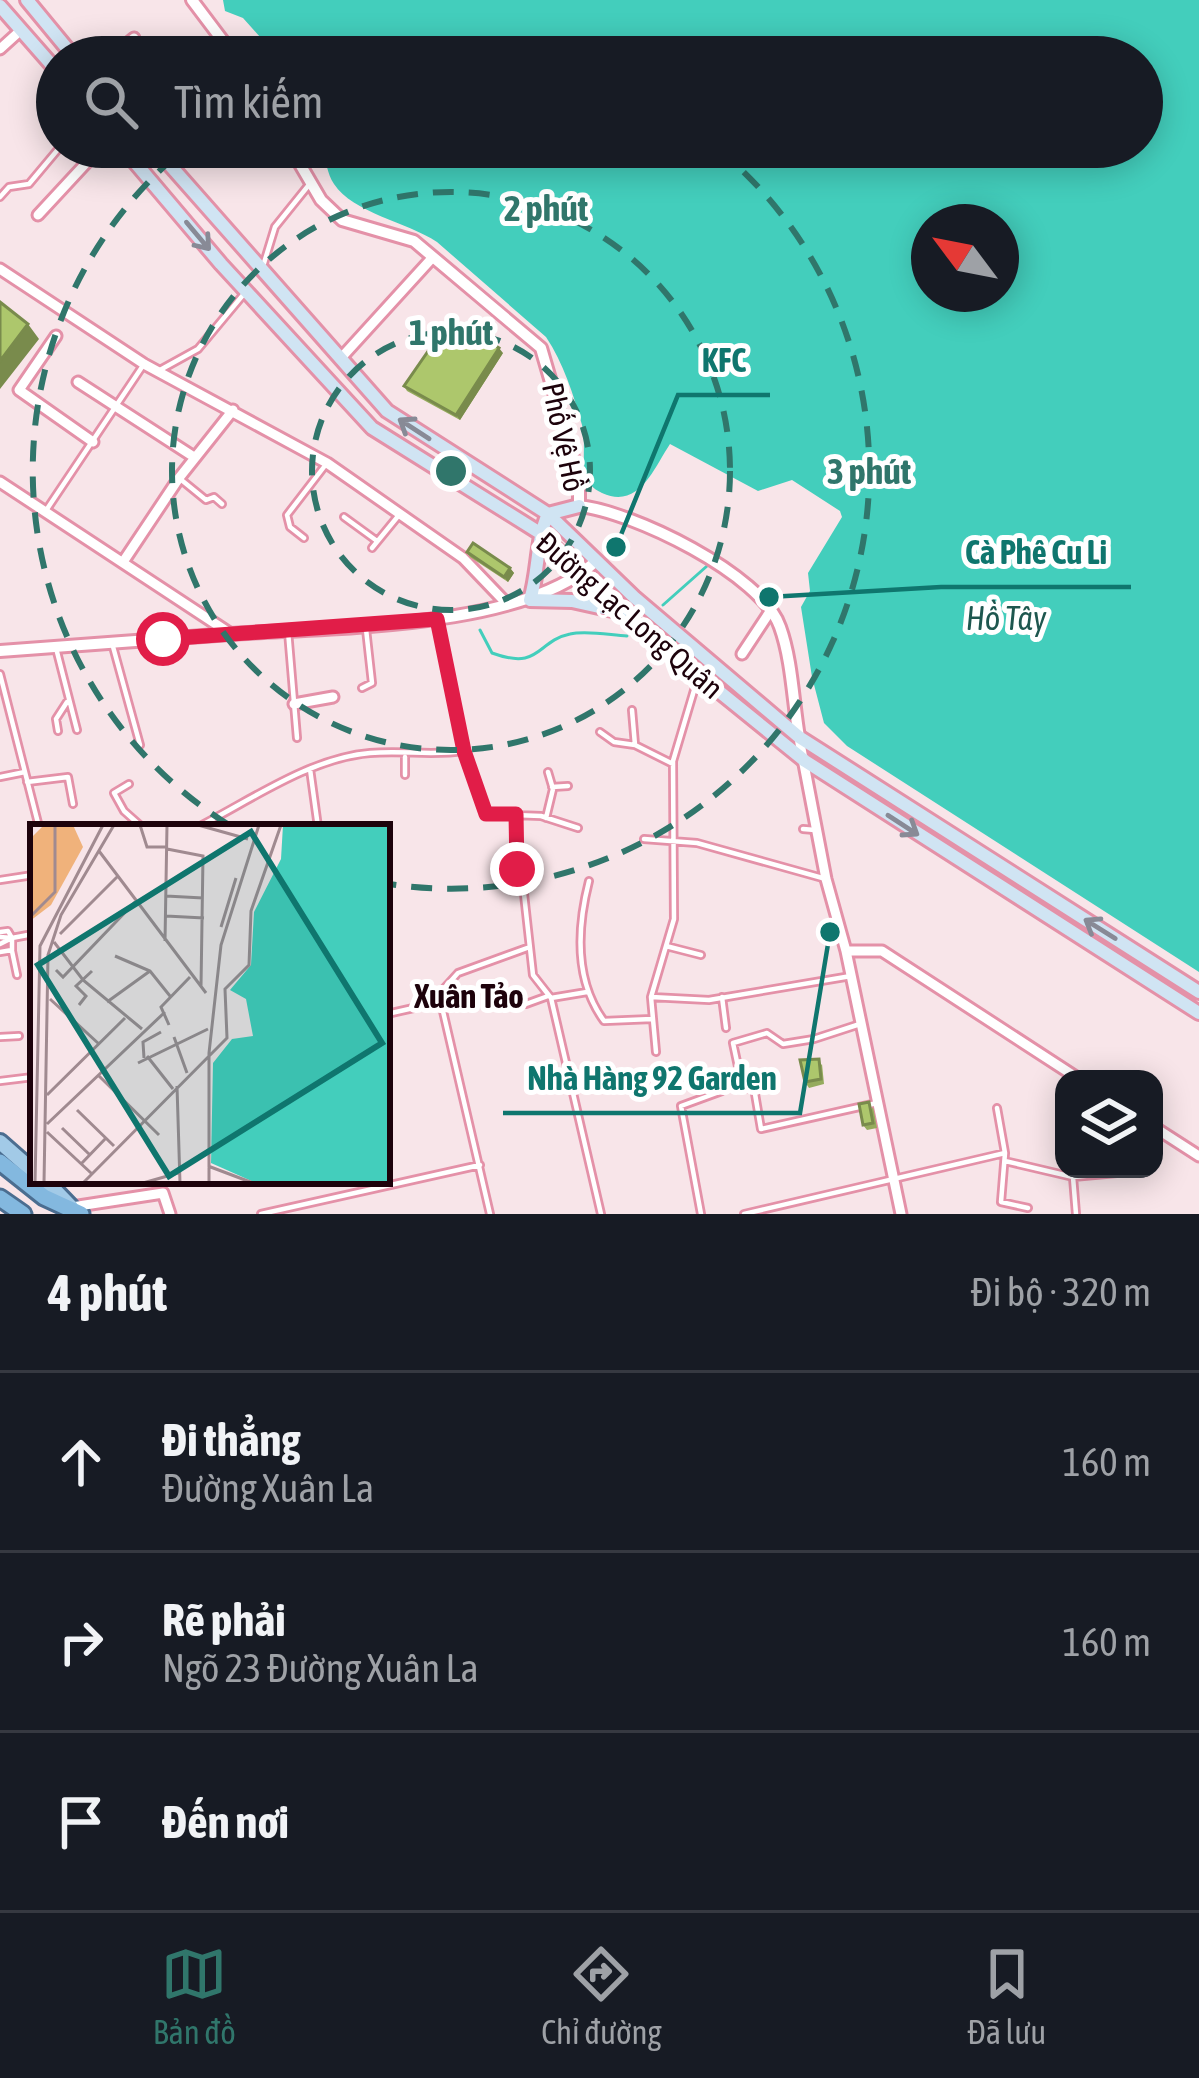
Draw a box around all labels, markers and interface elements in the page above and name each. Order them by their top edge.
search box [36,36,1163,168]
icon: search [78,69,144,135]
text: Tìm kiếm [174,76,323,128]
text: 2 phút [504,187,589,229]
north arrow [911,204,1019,312]
one-way arrow [183,220,211,251]
text: 1 phút [409,311,494,353]
callout: KFC [678,326,770,395]
text: KFC [702,341,746,379]
street label: Phố Vệ Hồ [536,379,592,495]
one-way arrow [397,416,431,441]
centre of rings [430,450,472,492]
text: 3 phút [827,450,912,492]
callout: Cà Phê Cu Li [941,518,1131,587]
street label: Đường Lạc Long Quân [530,525,730,705]
text: Cà Phê Cu Li [965,533,1107,571]
water label: Hồ Tây [966,599,1047,637]
route start [136,612,190,666]
one-way arrow [885,812,919,837]
inset map [30,824,390,1184]
route end [490,842,544,896]
one-way arrow [1084,917,1118,942]
district label: Xuân Tảo [413,977,524,1015]
callout: Nhà Hàng 92 Garden [503,1044,800,1113]
text: Nhà Hàng 92 Garden [527,1059,777,1097]
map controls [1055,1070,1163,1178]
button: layers [1055,1070,1163,1178]
text: 4 phút [48,1263,167,1322]
text: Đi bộ · 320 m [971,1270,1151,1314]
text: Đi thẳng [162,1414,301,1466]
icon: ahead [48,1429,114,1495]
text: 160 m [1063,1440,1151,1484]
text: Đường Xuân La [162,1466,374,1510]
text: Rẽ phải [162,1594,286,1646]
icon: right [48,1609,114,1675]
text: 160 m [1063,1620,1151,1664]
text: Ngõ 23 Đường Xuân La [162,1646,479,1690]
icon: arrive [48,1789,114,1855]
text: Đến nơi [162,1796,289,1848]
tab: Bản đồ [153,1941,236,2051]
tab: Chỉ đường [541,1941,662,2051]
tab: Đã lưu [967,1941,1046,2051]

